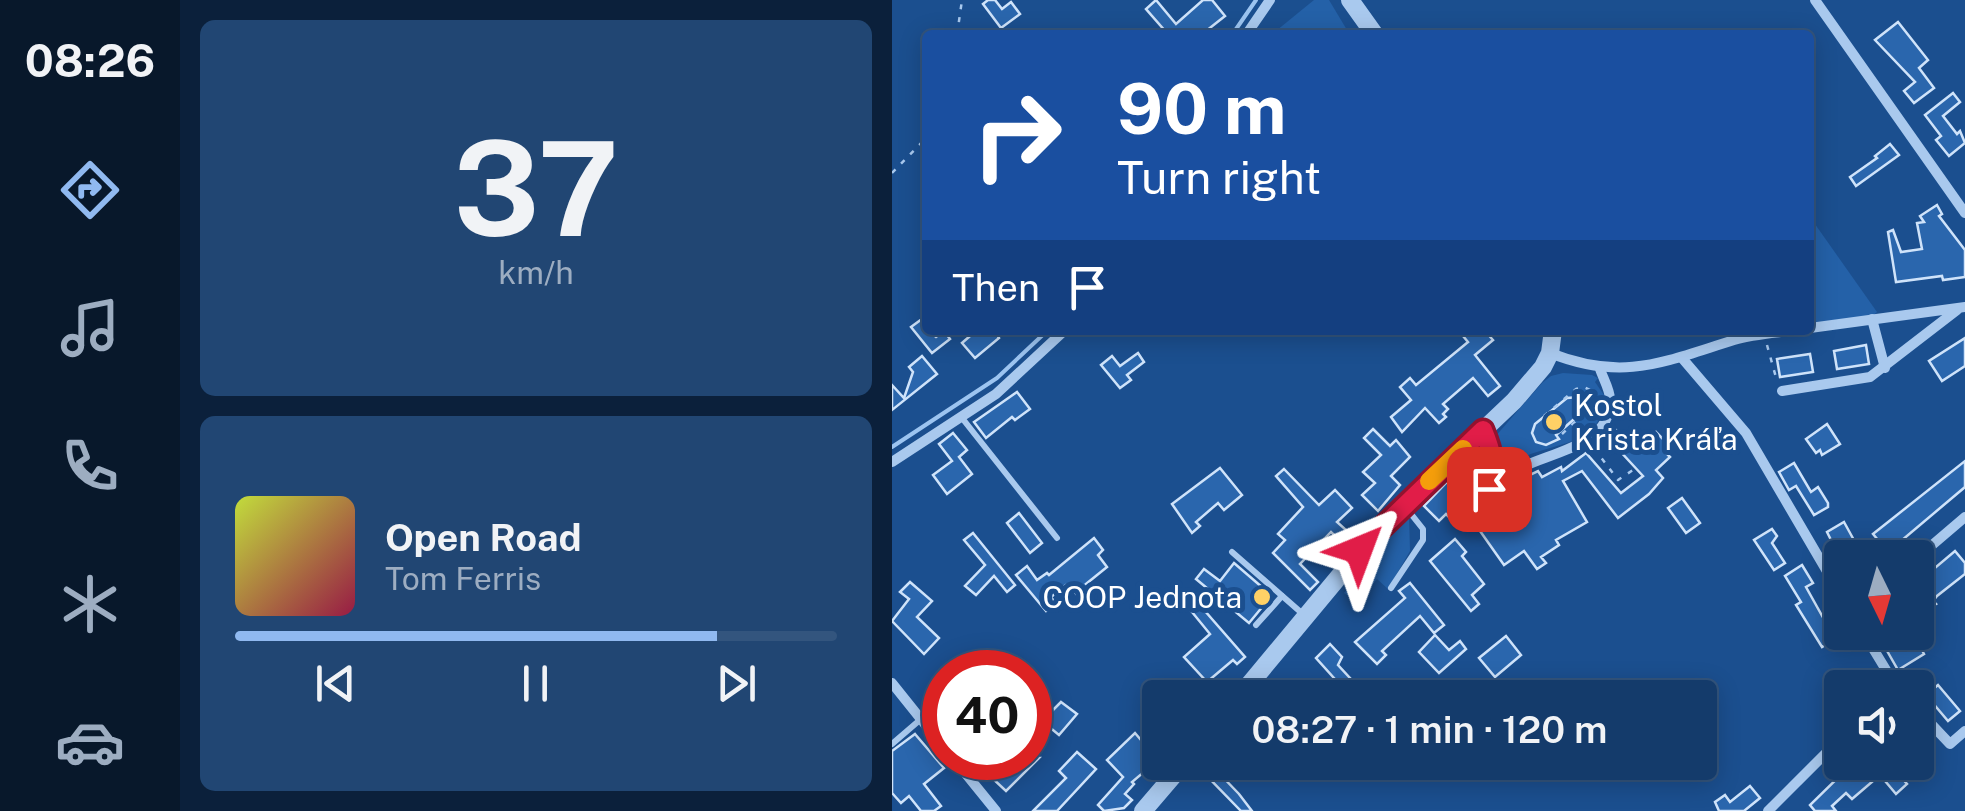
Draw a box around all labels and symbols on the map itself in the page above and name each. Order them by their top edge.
place label: Kostol Krista Kráľa [1574,387,1738,457]
marker: Kostol Krista Kráľa [1543,411,1565,433]
pin [1447,447,1532,532]
position arrow [1307,498,1411,602]
north arrow [1824,540,1934,650]
place label: COOP Jednota [1043,579,1242,615]
marker: COOP Jednota [1251,586,1273,608]
speed limit sign: 40 [922,650,1052,780]

